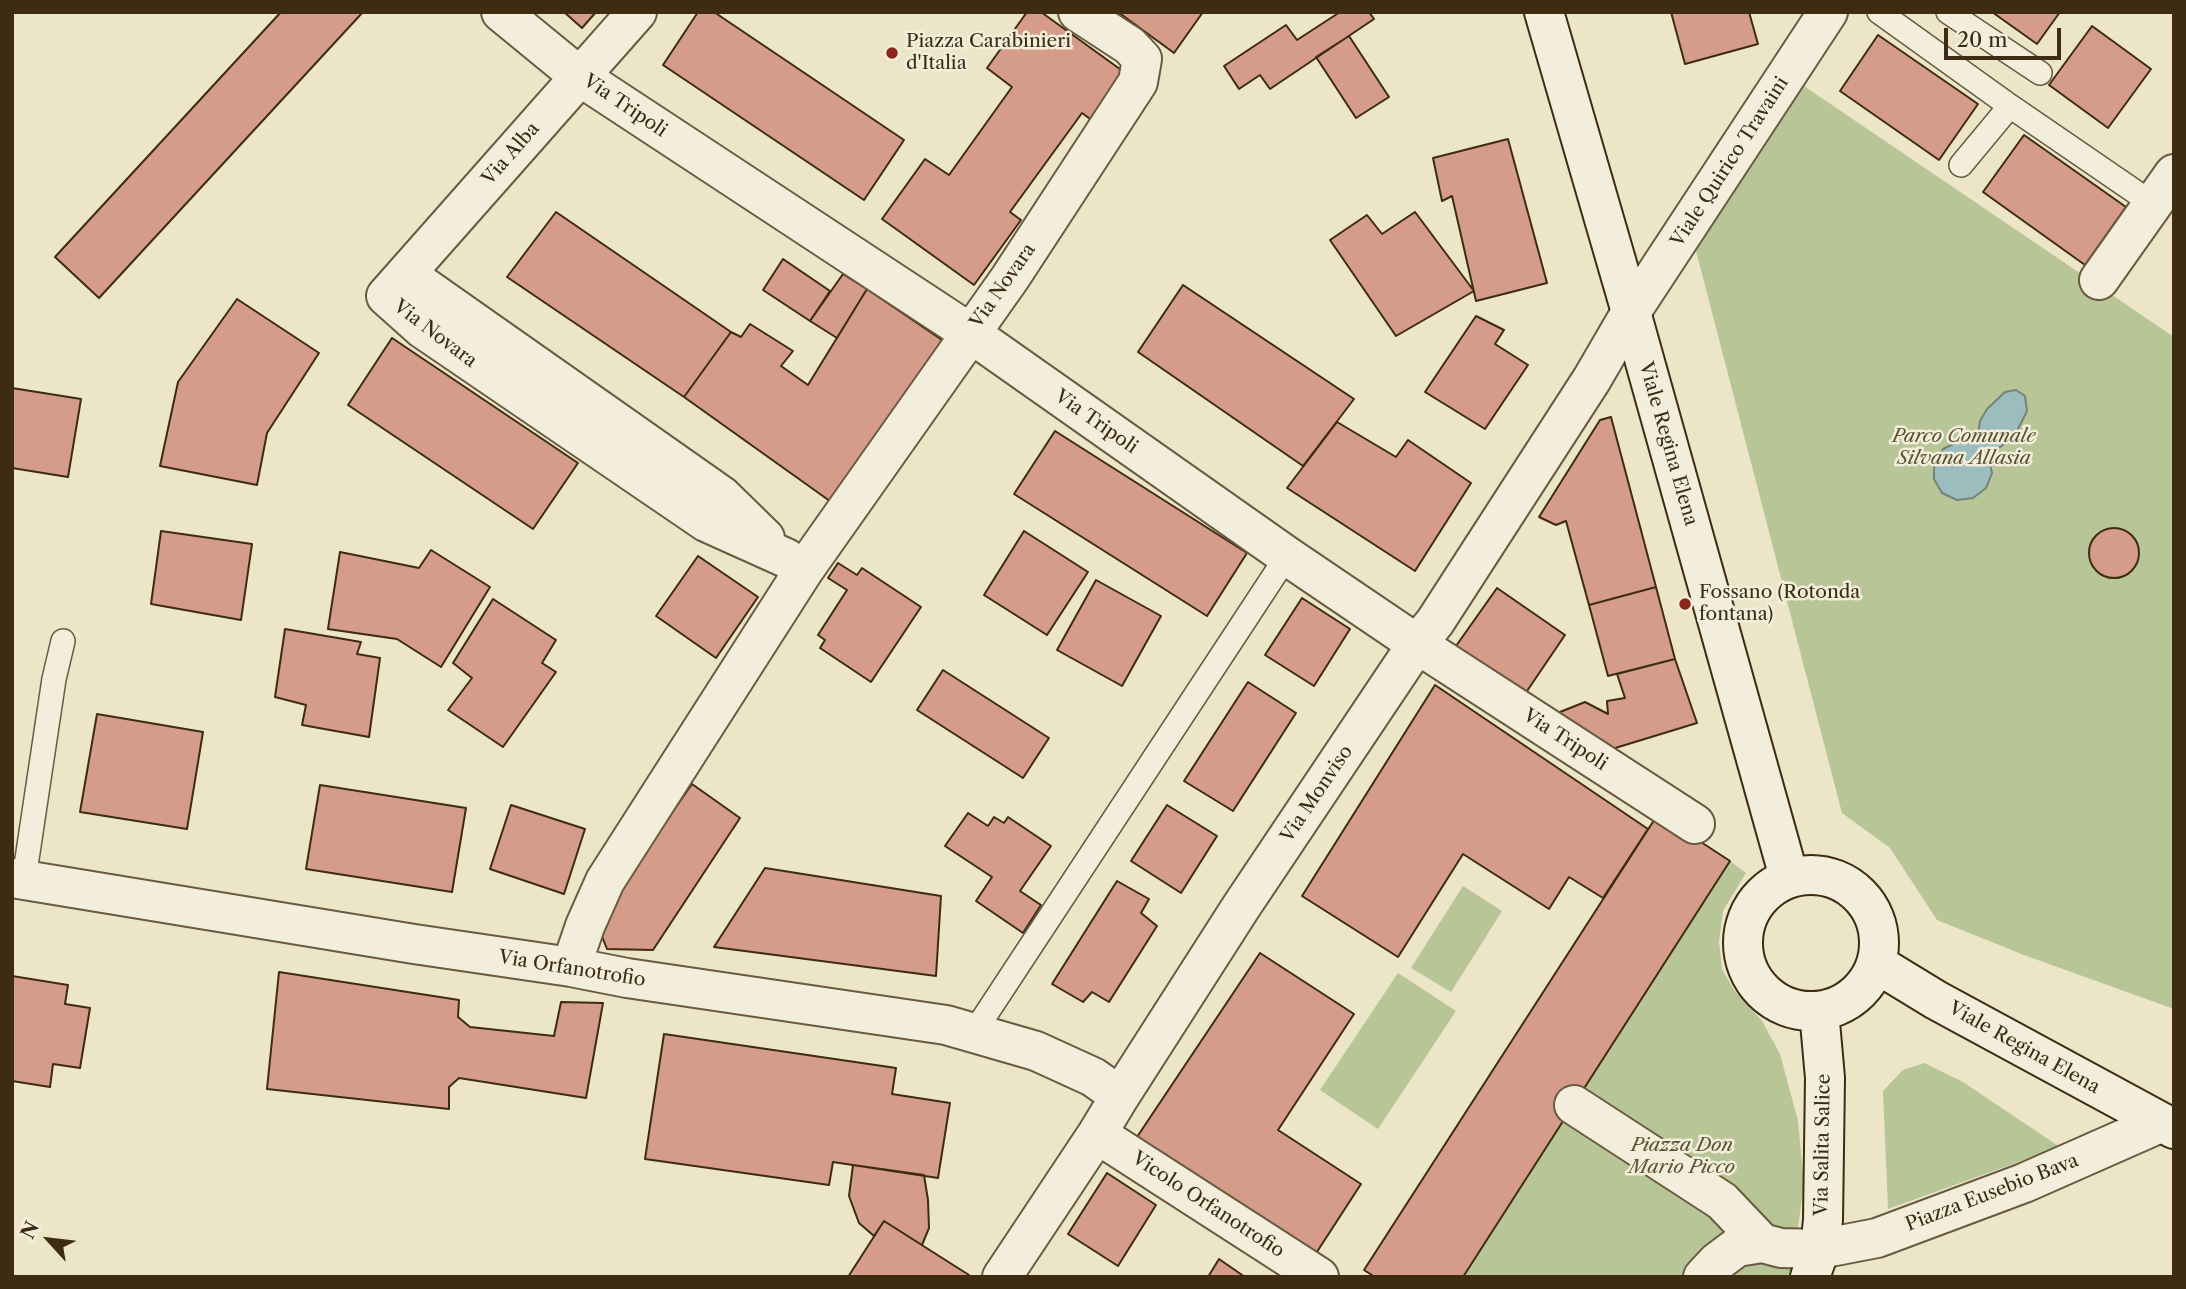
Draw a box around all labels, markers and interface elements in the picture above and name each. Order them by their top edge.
scale bar [1948,14,2065,58]
text: 20 m [1957,27,2008,52]
place label: Piazza Carabinieri d'Italia [906,31,1071,75]
marker: Piazza Carabinieri d'Italia [884,45,900,61]
street label: Via Tripoli [579,70,671,142]
street label: Viale Quirico Travaini [1666,73,1794,251]
street label: Via Alba [478,118,544,190]
street label: Via Novara [965,239,1041,333]
street label: Via Novara [389,295,481,373]
street label: Viale Regina Elena [1634,359,1702,529]
street label: Via Tripoli [1050,385,1142,459]
park label: Parco Comunale Silvana Allasia [1892,426,2036,470]
place label: Fossano (Rotonda fontana) [1699,582,1860,626]
marker: Fossano (Rotonda fontana) [1677,596,1693,612]
street label: Via Tripoli [1518,704,1612,776]
street label: Via Monviso [1276,741,1358,847]
street label: Via Orfanotrofio [497,946,647,992]
street label: Viale Regina Elena [1944,997,2104,1099]
street label: Via Salita Salice [1810,1074,1836,1216]
park label: Piazza Don Mario Picco [1629,1135,1735,1179]
street label: Vicolo Orfanotrofio [1127,1147,1289,1263]
street label: Piazza Eusebio Bava [1902,1150,2082,1236]
north arrow [14,1205,84,1275]
text: N [16,1218,44,1243]

